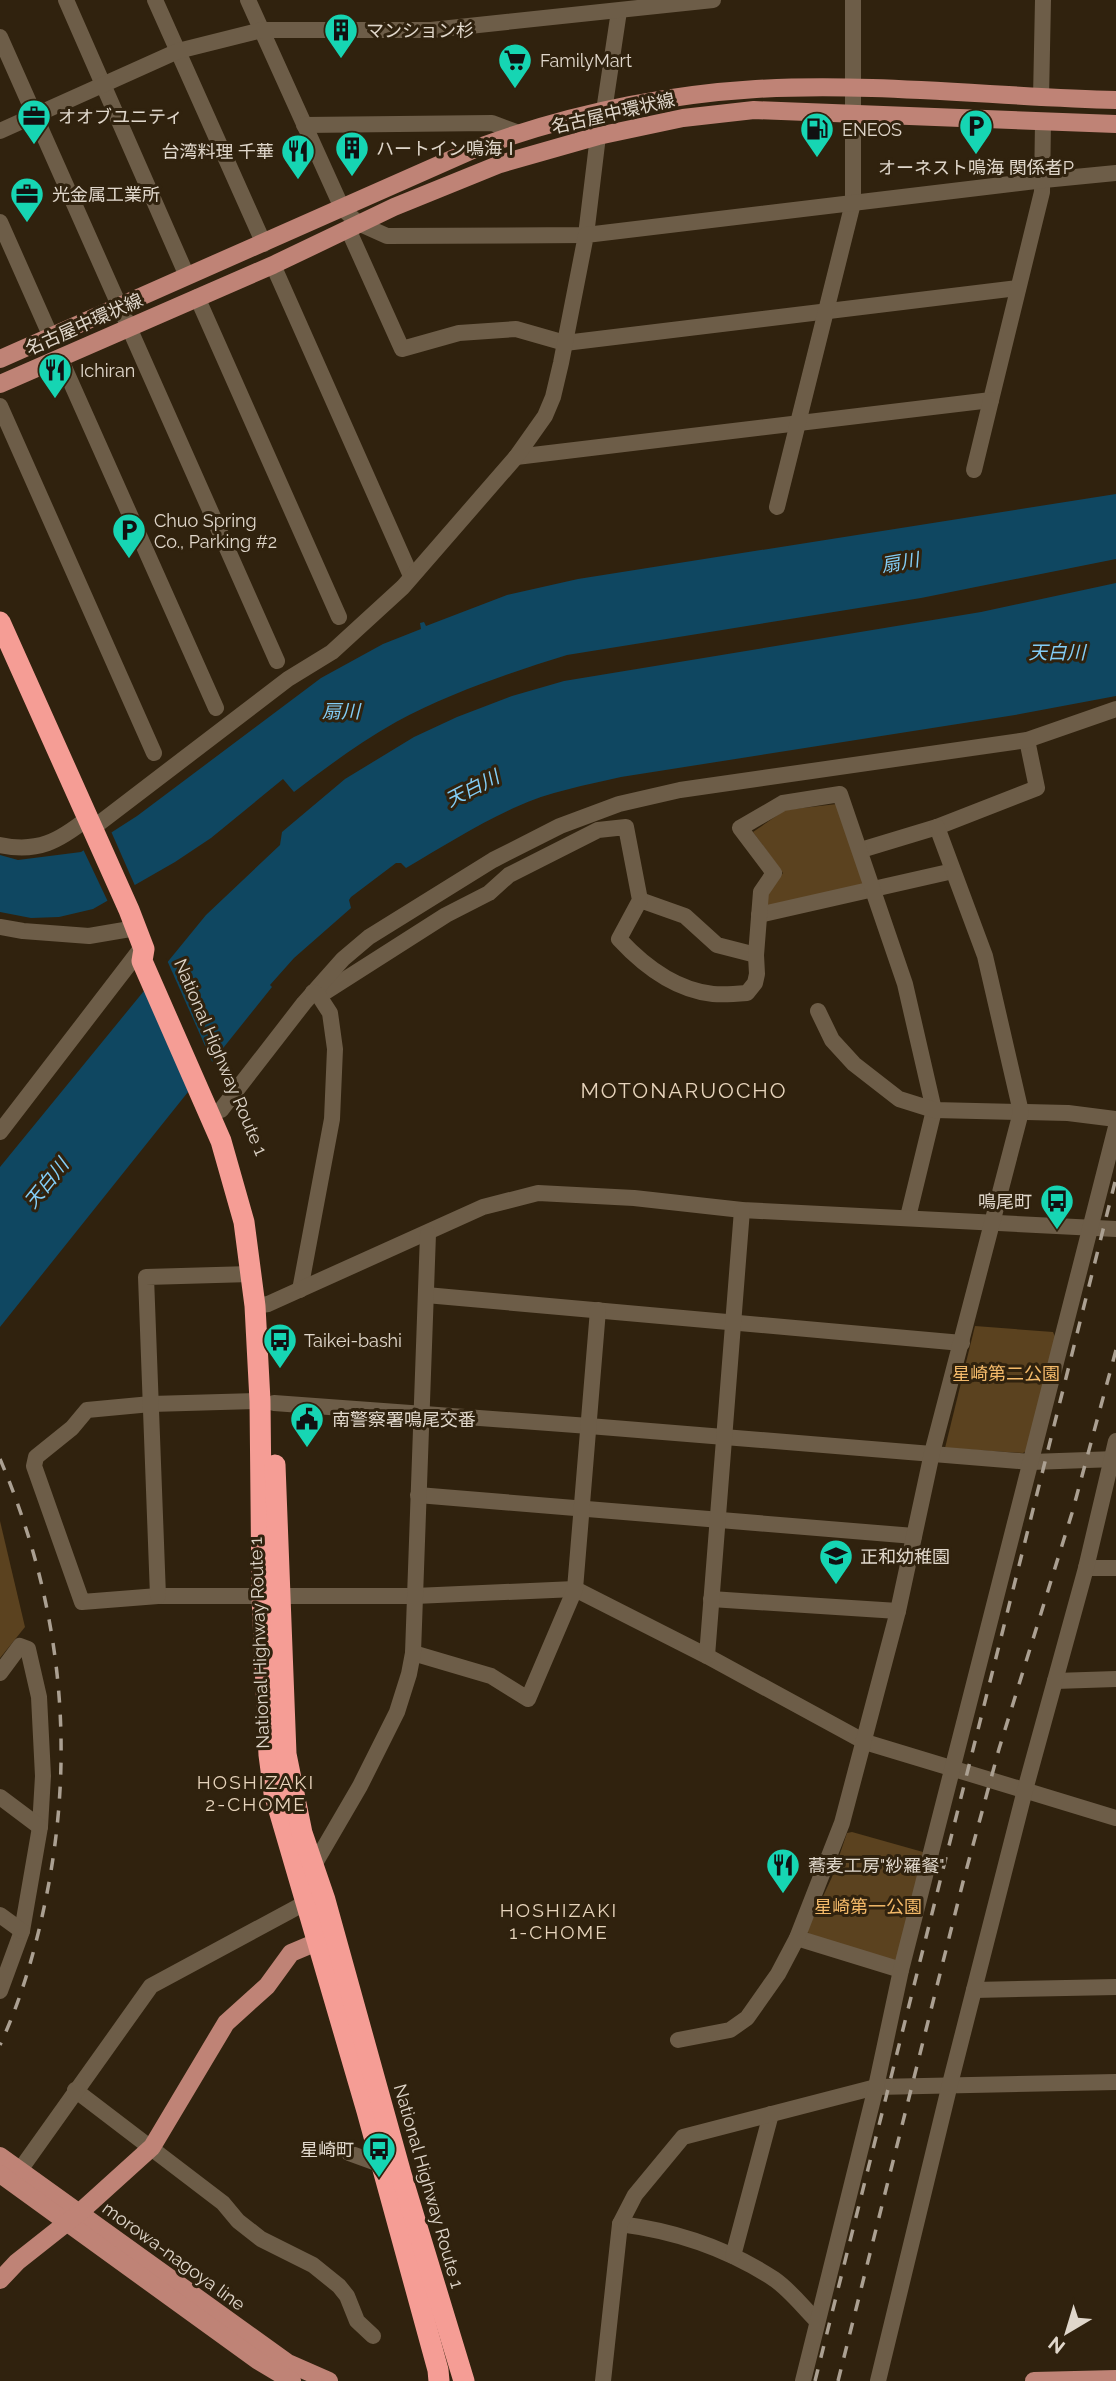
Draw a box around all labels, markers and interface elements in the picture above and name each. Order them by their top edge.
building icon: マンション杉 [322,11,360,60]
place label: マンション杉 [366,20,474,41]
supermarket icon: FamilyMart [496,41,534,90]
place label: FamilyMart [540,50,632,71]
street label: 名古屋中環状線 [549,89,677,137]
office icon: オオブユニティ [15,97,53,146]
place label: オオブユニティ [58,106,183,127]
parking icon: オーネスト鳴海 関係者P [957,107,995,156]
fuel station icon: ENEOS [798,110,836,159]
place label: ENEOS [842,119,902,140]
building icon: ハートイン鳴海Ⅰ [333,129,371,178]
restaurant icon: 台湾料理 千華 [279,132,317,181]
place label: ハートイン鳴海Ⅰ [376,138,520,159]
place label: 台湾料理 千華 [161,141,274,162]
place label: オーネスト鳴海 関係者P [878,157,1074,178]
office icon: 光金属工業所 [8,175,46,224]
place label: 光金属工業所 [52,184,160,205]
street label: 名古屋中環状線 [22,289,146,359]
restaurant icon: Ichiran [36,351,74,400]
place label: Ichiran [80,360,135,381]
place label: Chuo Spring Co., Parking #2 [154,510,277,552]
parking icon: Chuo Spring Co., Parking #2 [110,511,148,560]
water label: 扇川 [879,548,923,576]
water label: 天白川 [1028,641,1087,663]
water label: 扇川 [322,700,362,722]
water label: 天白川 [442,764,504,811]
street label: National Highway Route 1 [170,956,272,1159]
district label: MOTONARUOCHO [580,1078,788,1103]
water label: 天白川 [20,1152,74,1212]
bus stop icon: 鳴尾町 [1038,1182,1076,1231]
place label: 鳴尾町 [978,1191,1032,1212]
bus stop icon: Taikei-bashi [261,1321,299,1370]
place label: Taikei-bashi [304,1330,402,1351]
park label: 星崎第二公園 [952,1363,1060,1384]
public building icon: 南警察署鳴尾交番 [288,1400,326,1449]
place label: 南警察署鳴尾交番 [332,1409,476,1430]
street label: National Highway Route 1 [245,1537,273,1749]
school or university icon: 正和幼稚園 [817,1537,855,1586]
place label: 正和幼稚園 [860,1546,950,1567]
district label: HOSHIZAKI 2-CHOME [197,1771,315,1815]
restaurant icon: 蕎麦工房"紗羅餐" [764,1846,802,1895]
place label: 蕎麦工房"紗羅餐" [808,1855,945,1876]
park label: 星崎第一公園 [814,1896,922,1917]
district label: HOSHIZAKI 1-CHOME [500,1899,618,1943]
street label: National Highway Route 1 [390,2081,468,2291]
bus stop icon: 星崎町 [360,2130,398,2179]
place label: 星崎町 [300,2139,354,2160]
street label: morowa-nagoya line [99,2197,250,2315]
north arrow [1032,2297,1102,2367]
text: N [1044,2332,1069,2359]

